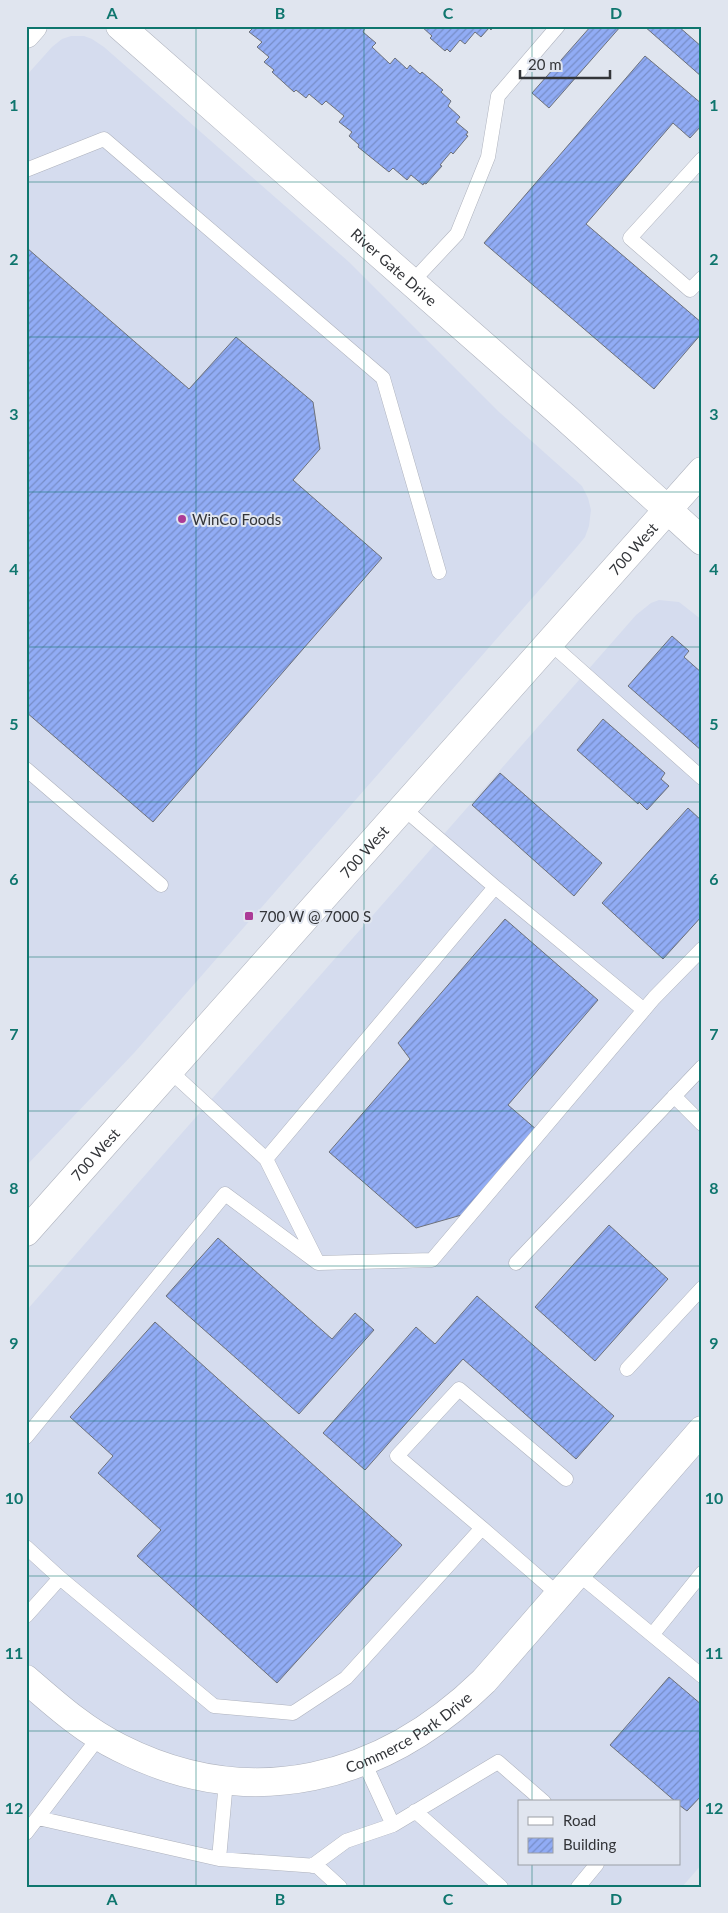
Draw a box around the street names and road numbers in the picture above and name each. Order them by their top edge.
street label: River Gate Drive [347,224,441,310]
street label: 700 West [605,518,661,579]
street label: 700 West [336,821,393,881]
street label: 700 West [67,1124,124,1184]
street label: Commerce Park Drive [343,1688,475,1776]

